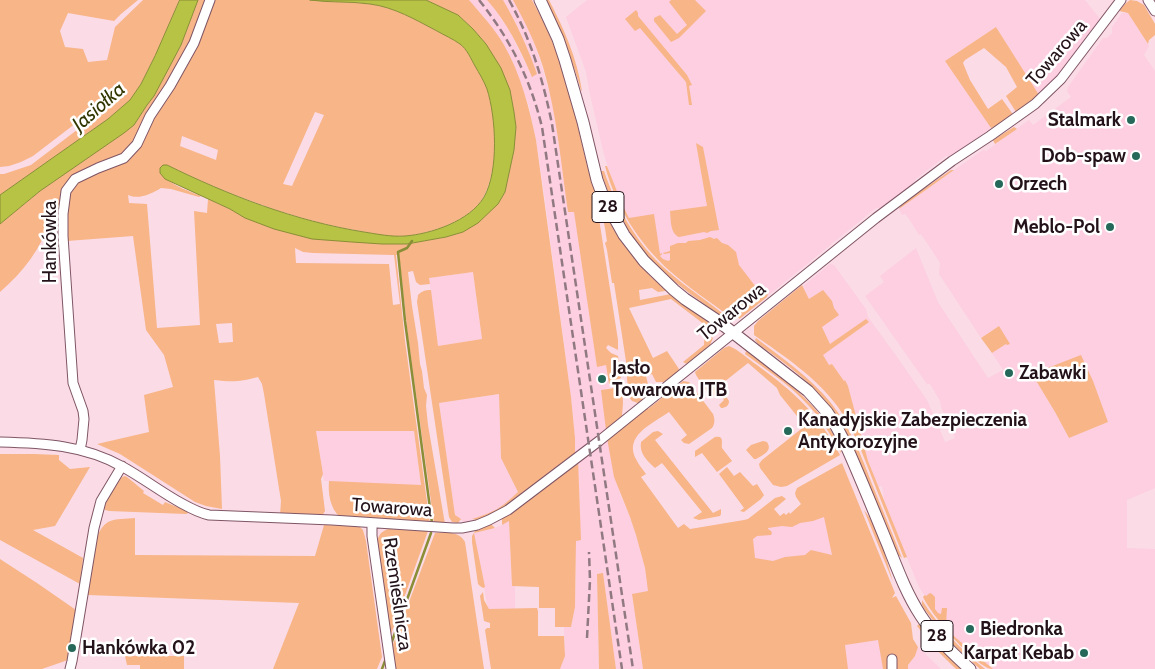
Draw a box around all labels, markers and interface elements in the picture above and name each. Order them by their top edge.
street label: Towarowa [1022,15,1092,91]
water label: Jasiołka [68,78,130,136]
place label: Stalmark [1048,109,1121,131]
marker: Stalmark [1125,114,1137,126]
place label: Dob-spaw [1041,145,1126,167]
marker: Dob-spaw [1130,150,1142,162]
place label: Orzech [1009,173,1067,195]
marker: Orzech [993,178,1005,190]
road number: 28 [592,192,624,222]
street label: Hankówka [39,201,61,283]
place label: Meblo-Pol [1013,216,1100,238]
marker: Meblo-Pol [1104,221,1116,233]
street label: Towarowa [693,278,771,346]
place label: Jasło Towarowa JTB [612,357,727,401]
place label: Zabawki [1019,362,1086,384]
marker: Zabawki [1003,367,1015,379]
marker: Jasło Towarowa JTB [596,373,608,385]
place label: Kanadyjskie Zabezpieczenia Antykorozyjne [798,409,1027,453]
marker: Kanadyjskie Zabezpieczenia Antykorozyjne [782,425,794,437]
street label: Towarowa [351,494,433,522]
street label: Rzemieślnicza [378,536,416,652]
place label: Biedronka [980,618,1063,640]
road number: 28 [921,620,953,652]
marker: Biedronka [964,623,976,635]
place label: Hankówka 02 [82,637,195,659]
marker: Hankówka 02 [66,642,78,654]
place label: Karpat Kebab [963,642,1074,664]
marker: Karpat Kebab [1078,647,1090,659]

